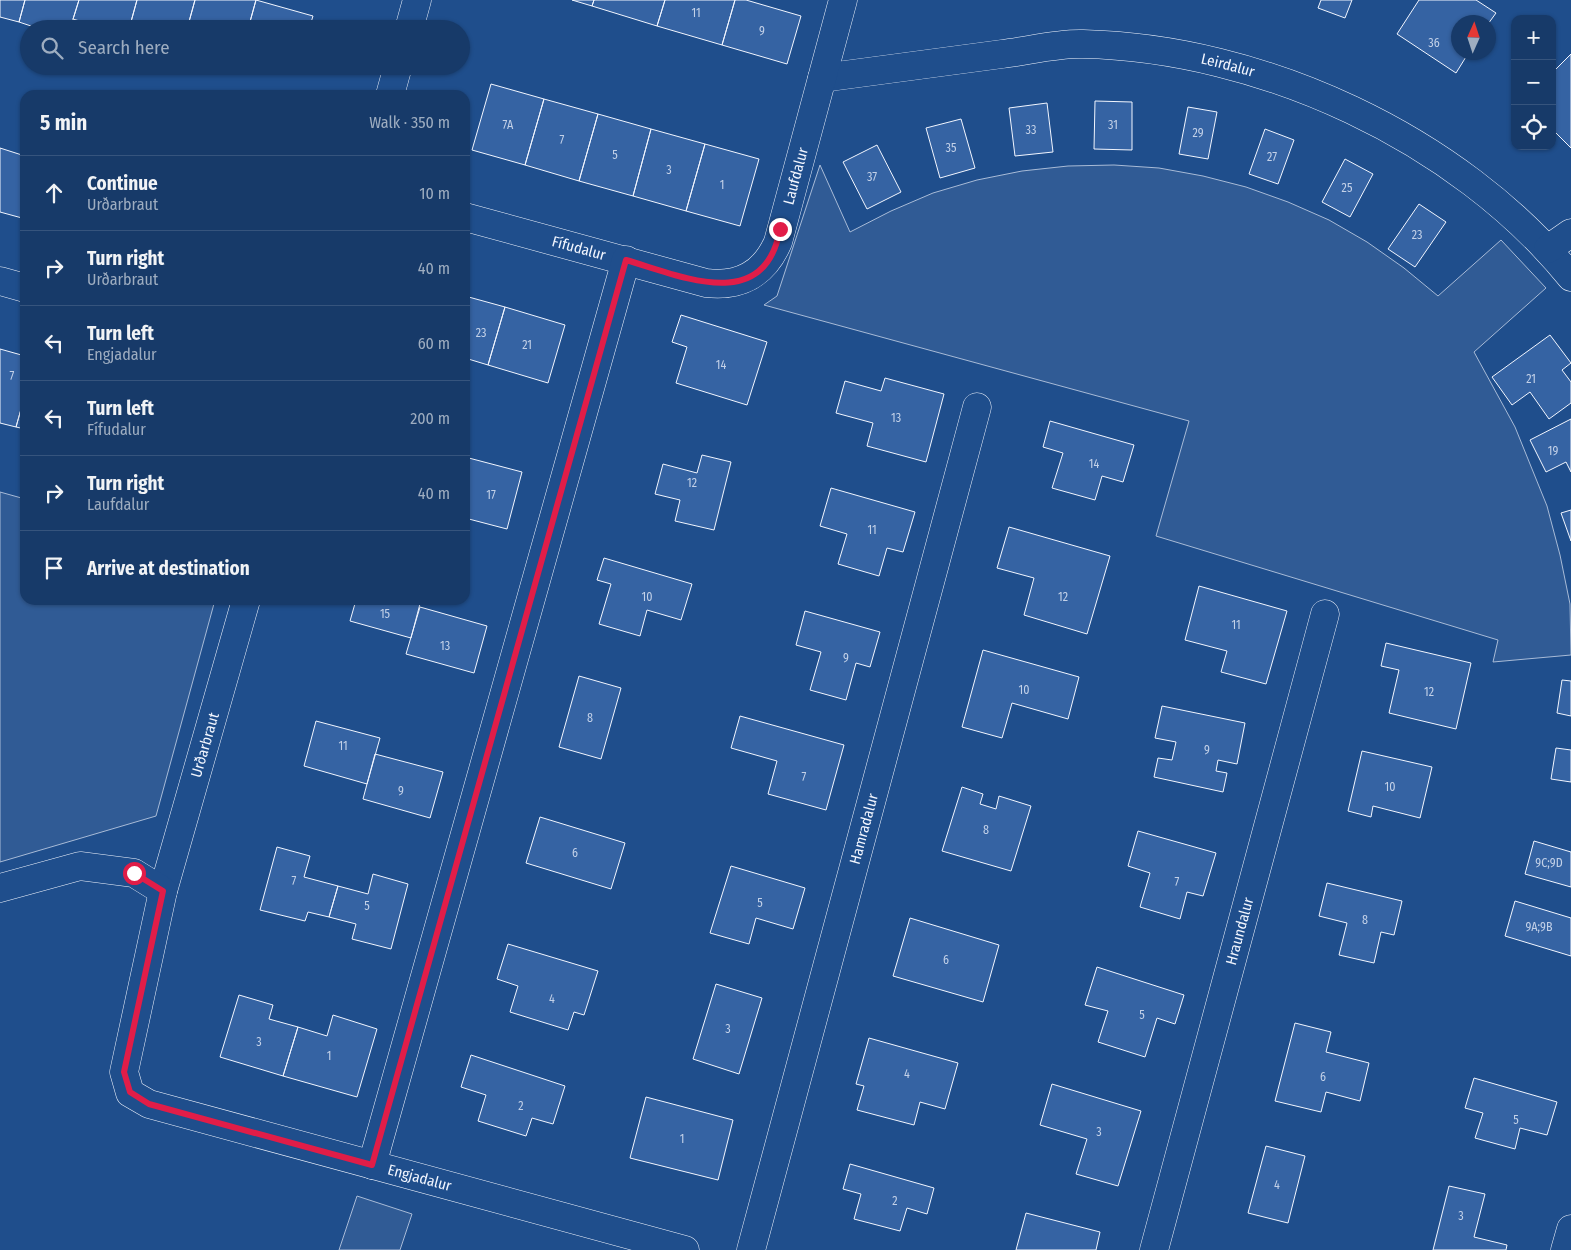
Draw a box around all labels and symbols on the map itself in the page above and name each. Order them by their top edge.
house number: 11 [691,6,701,20]
north arrow [1451,15,1496,60]
house number: 9 [759,24,765,38]
house number: 36 [1428,36,1440,50]
street label: Leirdalur [1199,50,1257,81]
house number: 7A [503,118,514,132]
house number: 31 [1108,118,1118,132]
house number: 33 [1026,123,1036,137]
house number: 29 [1192,126,1204,140]
house number: 7 [560,133,565,147]
house number: 35 [946,141,957,155]
street label: Laufdalur [779,145,812,207]
house number: 5 [612,148,618,162]
house number: 27 [1267,150,1277,164]
house number: 3 [666,163,672,177]
house number: 37 [867,170,877,184]
house number: 1 [720,178,724,192]
house number: 25 [1342,181,1353,195]
route end [769,218,792,241]
house number: 23 [1412,228,1422,242]
street label: Fífudalur [550,232,609,264]
house number: 23 [476,326,486,340]
house number: 21 [522,338,532,352]
house number: 14 [716,358,726,372]
house number: 7 [10,369,15,383]
house number: 21 [1526,372,1536,386]
house number: 13 [891,411,901,425]
house number: 19 [1548,444,1558,458]
house number: 14 [1089,457,1099,471]
house number: 12 [687,476,697,490]
house number: 17 [486,488,496,502]
house number: 11 [867,523,877,537]
house number: 10 [642,590,652,604]
house number: 12 [1058,590,1068,604]
house number: 15 [380,607,391,621]
house number: 11 [1231,618,1241,632]
house number: 13 [440,639,450,653]
house number: 9 [843,651,849,665]
house number: 10 [1019,683,1029,697]
house number: 12 [1424,685,1434,699]
street label: Urðarbraut [187,710,223,780]
house number: 8 [587,711,593,725]
house number: 11 [338,739,348,753]
house number: 9 [1204,743,1210,757]
house number: 7 [802,770,807,784]
house number: 10 [1385,780,1395,794]
house number: 9 [398,784,404,798]
street label: Hamradalur [846,791,882,866]
house number: 8 [983,823,989,837]
house number: 6 [572,846,578,860]
house number: 9C;9D [1535,856,1563,870]
route start [123,862,146,885]
house number: 7 [292,874,297,888]
house number: 7 [1175,875,1180,889]
street label: Hraundalur [1222,895,1258,967]
house number: 5 [757,896,763,910]
house number: 5 [364,899,370,913]
house number: 8 [1362,913,1368,927]
house number: 9A;9B [1525,920,1553,934]
house number: 6 [943,953,949,967]
house number: 4 [549,992,555,1006]
house number: 5 [1139,1008,1145,1022]
house number: 3 [725,1022,731,1036]
house number: 3 [256,1035,262,1049]
house number: 1 [327,1049,331,1063]
house number: 4 [904,1067,910,1081]
house number: 6 [1320,1070,1326,1084]
house number: 2 [518,1099,524,1113]
house number: 5 [1513,1113,1519,1127]
house number: 3 [1096,1125,1102,1139]
house number: 1 [680,1132,684,1146]
street label: Engjadalur [386,1160,454,1195]
house number: 4 [1274,1178,1280,1192]
house number: 2 [892,1194,898,1208]
house number: 3 [1458,1209,1464,1223]

